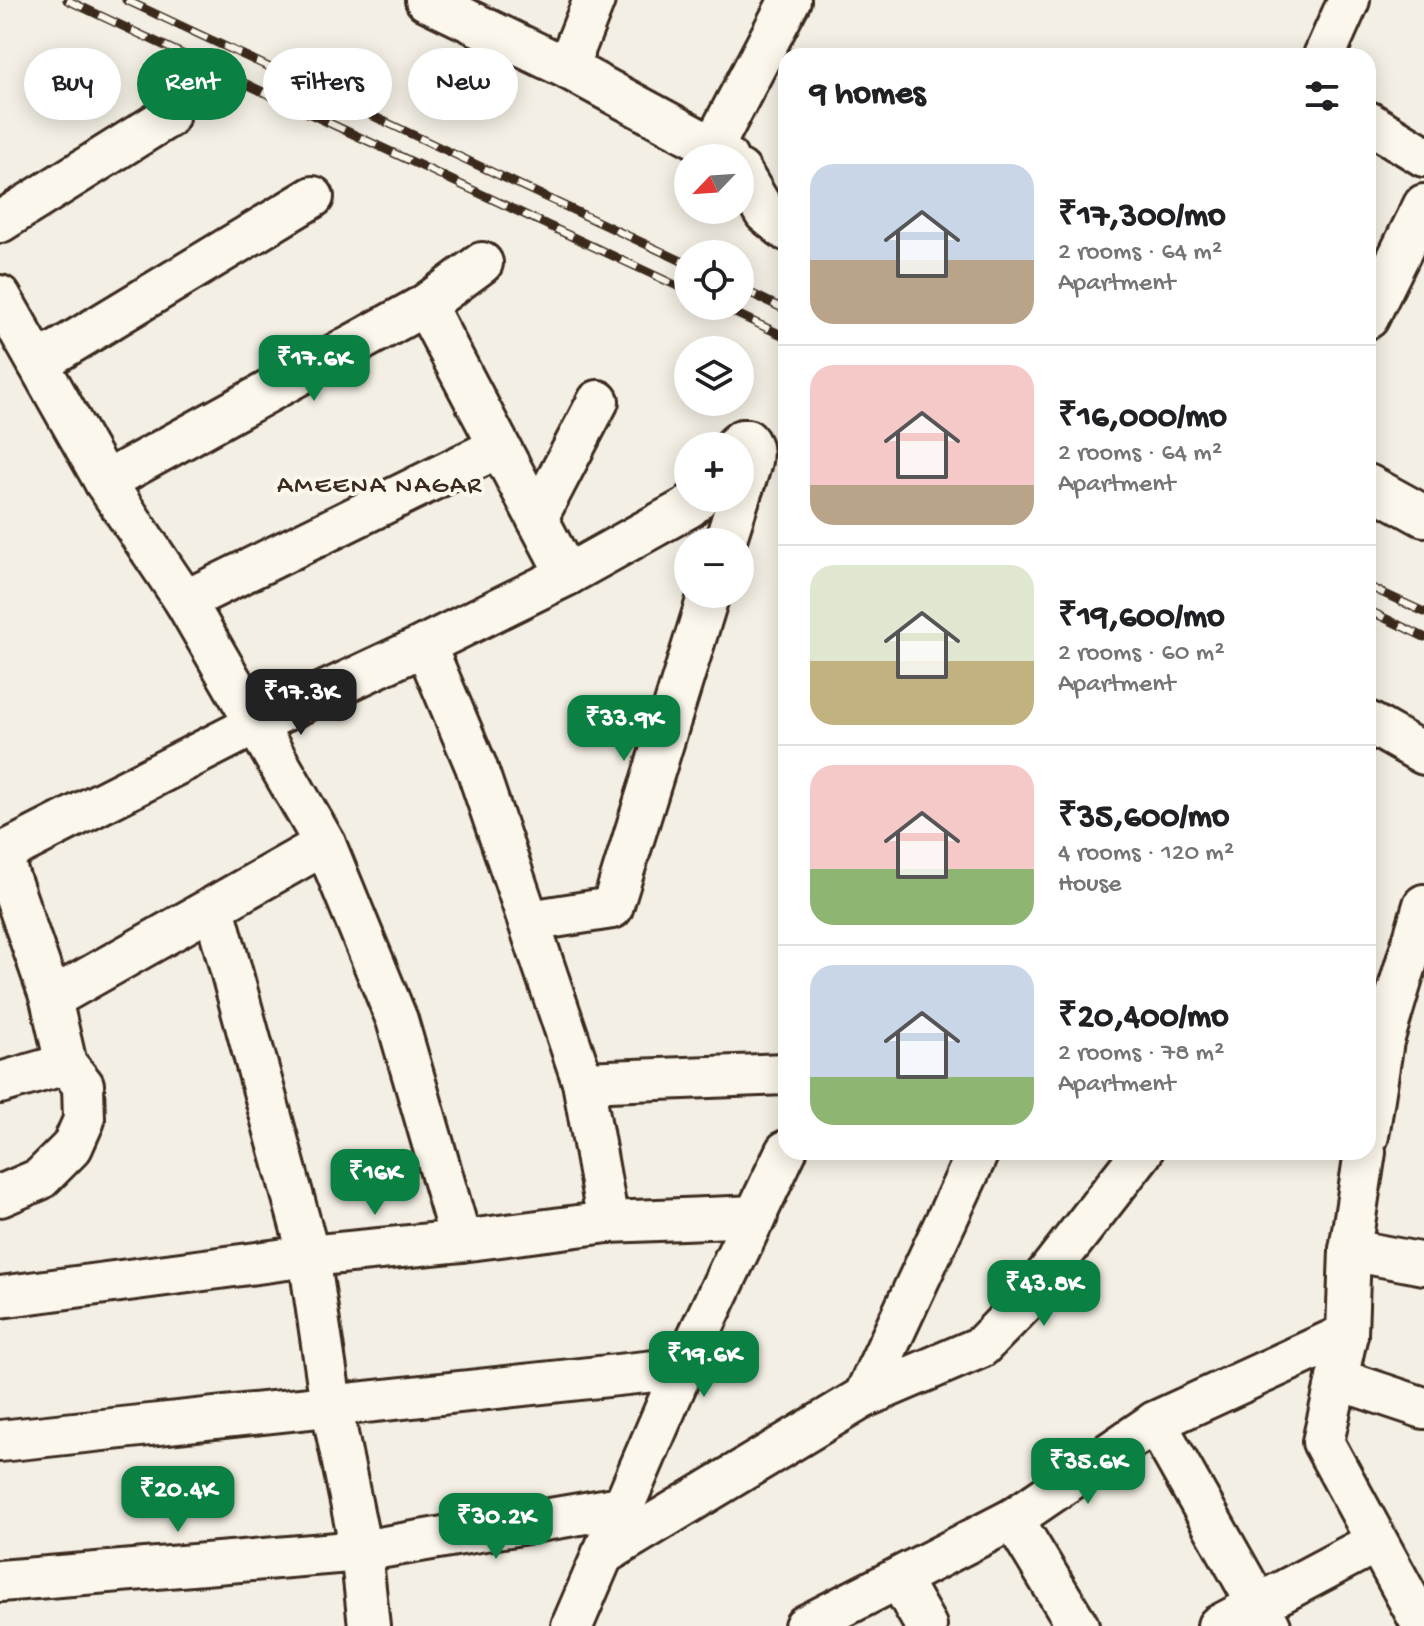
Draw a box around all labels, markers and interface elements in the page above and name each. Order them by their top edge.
chip: Buy [24,48,121,120]
chip: Rent [137,48,247,120]
chip: Filters [263,48,392,120]
chip: New [408,48,518,120]
icon: filters [1300,74,1344,118]
text: 9 homes [810,76,925,116]
north arrow [674,144,754,224]
map controls [674,144,754,608]
icon: home [874,196,970,292]
text: ₹17,300/mo [1058,198,1226,238]
text: 2 rooms · 64 m² [1058,238,1222,269]
button: locate [674,240,754,320]
text: Apartment [1058,269,1175,300]
pin: ₹17.6K [249,335,379,403]
button: layers [674,336,754,416]
text: ₹17.6K [277,345,351,376]
icon: home [874,397,970,493]
text: ₹16,000/mo [1058,399,1227,439]
button: + [674,432,754,512]
text: 2 rooms · 64 m² [1058,439,1222,470]
text: Apartment [1058,470,1175,501]
district label: AMEENA NAGAR [277,472,483,503]
button: − [674,528,754,608]
icon: home [874,597,970,693]
text: ₹19,600/mo [1058,599,1225,639]
text: 2 rooms · 60 m² [1058,639,1224,670]
pin: ₹17.3K [236,669,366,737]
text: Apartment [1058,670,1175,701]
text: ₹17.3K [264,679,338,710]
pin: ₹33.9K [559,695,689,763]
text: ₹33.9K [585,705,663,736]
icon: home [874,797,970,893]
text: ₹35,600/mo [1058,799,1229,839]
text: 4 rooms · 120 m² [1058,839,1234,870]
text: House [1058,870,1122,901]
icon: home [874,997,970,1093]
text: ₹20,400/mo [1058,999,1229,1039]
text: 2 rooms · 78 m² [1058,1039,1224,1070]
text: Apartment [1058,1070,1175,1101]
pin: ₹16K [328,1149,422,1217]
text: ₹16K [349,1159,401,1190]
pin: ₹43.8K [979,1260,1109,1328]
text: ₹43.8K [1005,1270,1083,1301]
pin: ₹19.6K [639,1331,769,1399]
text: ₹19.6K [667,1341,741,1372]
pin: ₹35.6K [1023,1438,1153,1506]
text: ₹35.6K [1049,1448,1127,1479]
pin: ₹20.4K [113,1466,243,1534]
text: ₹20.4K [139,1476,217,1507]
pin: ₹30.2K [431,1493,561,1561]
text: ₹30.2K [457,1503,535,1534]

